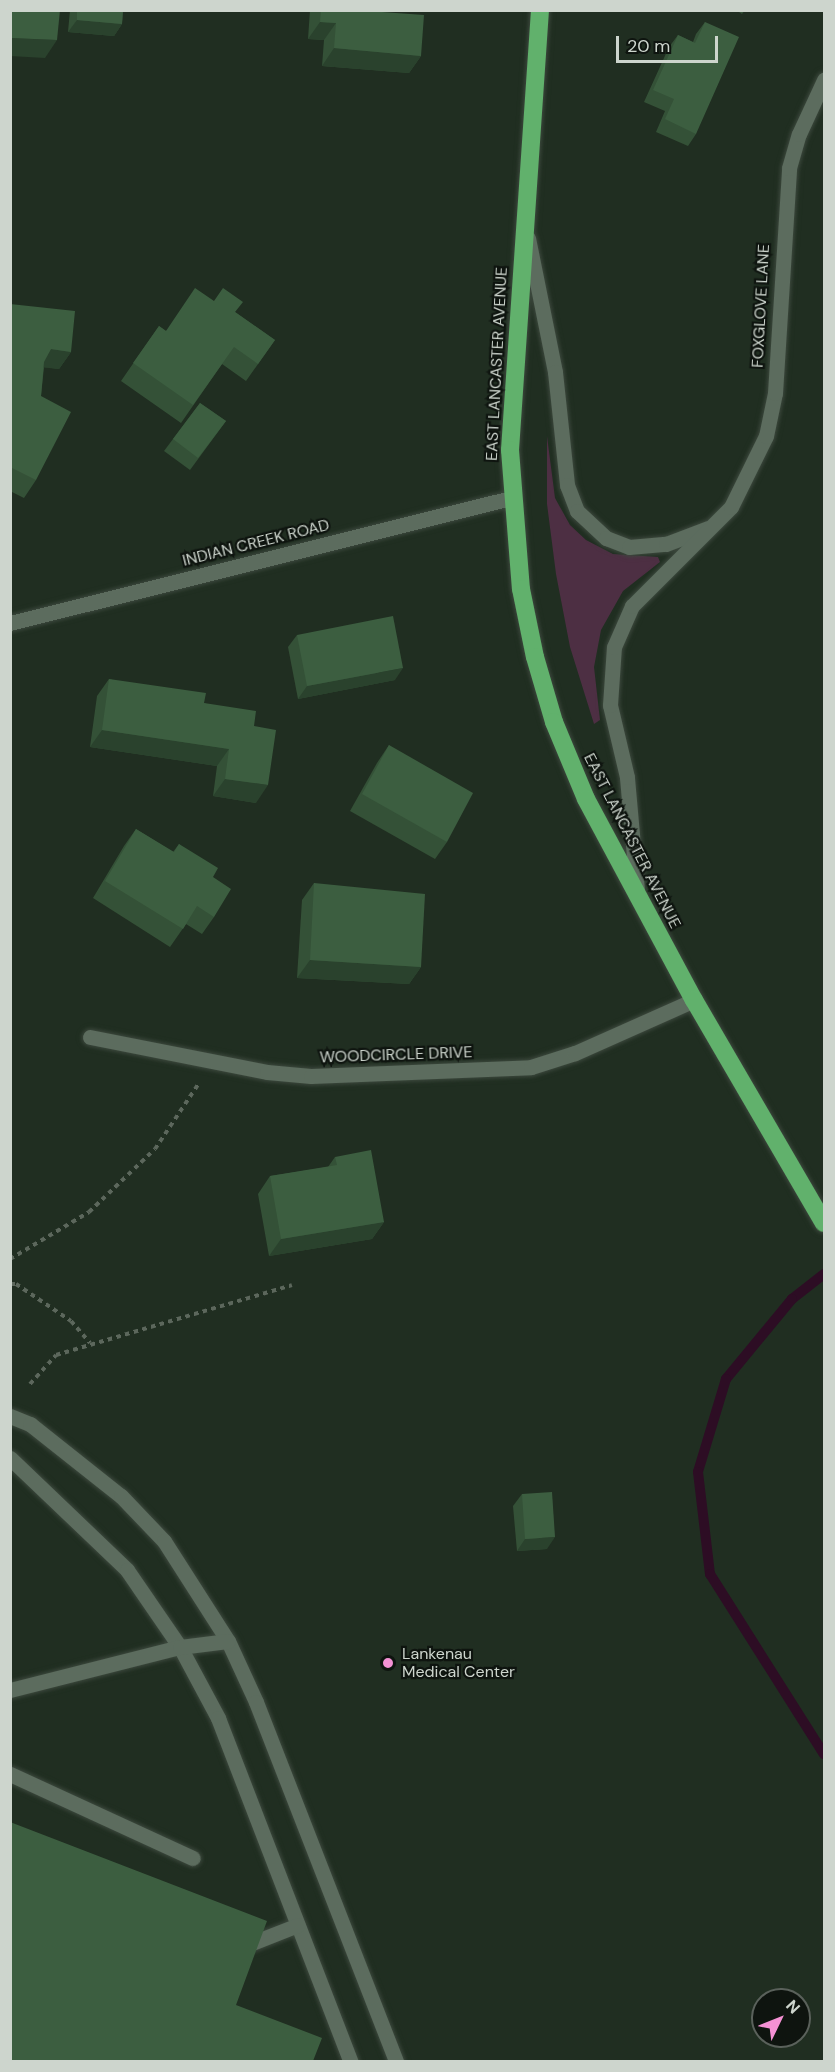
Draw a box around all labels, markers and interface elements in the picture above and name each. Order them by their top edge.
scale bar [619,24,721,62]
text: 20 m [627,34,670,58]
street label: FOXGLOVE LANE [748,244,774,368]
street label: EAST LANCASTER AVENUE [482,267,512,461]
street label: INDIAN CREEK ROAD [180,515,332,571]
street label: EAST LANCASTER AVENUE [579,750,685,932]
street label: WOODCIRCLE DRIVE [319,1043,473,1067]
place label: Lankenau Medical Center [402,1644,515,1682]
marker: Lankenau Medical Center [379,1654,397,1672]
north arrow [751,1988,811,2048]
text: N [781,1995,805,2018]

